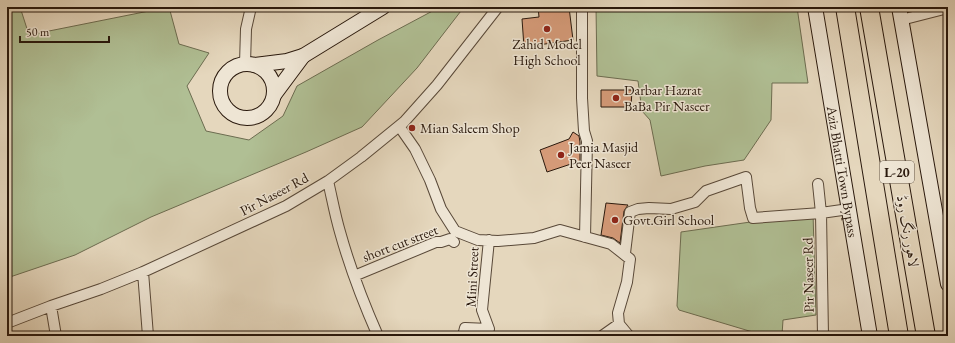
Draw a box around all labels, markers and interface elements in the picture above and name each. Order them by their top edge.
scale bar [20,18,109,44]
text: 50 m [26,24,50,40]
marker: Zahid Model High School [542,24,552,34]
place label: Zahid Model High School [512,35,582,69]
place label: Darbar Hazrat BaBa Pir Naseer [624,81,710,115]
marker: Darbar Hazrat BaBa Pir Naseer [611,93,621,103]
street label: Aziz Bhatti Town Bypass [823,104,862,239]
place label: Mian Saleem Shop [420,119,520,137]
marker: Mian Saleem Shop [407,123,417,133]
place label: Jamia Masjid Peer Naseer [568,138,639,172]
marker: Jamia Masjid Peer Naseer [556,150,566,160]
road number: L-20 [880,161,914,183]
street label: Pir Naseer Rd [237,168,312,220]
street label: لاہور رنگ روڈ [893,194,923,268]
place label: Govt.Girl School [623,211,715,229]
marker: Govt.Girl School [610,215,620,225]
street label: short cut street [360,220,441,266]
street label: Pir Naseer Rd [798,236,818,313]
street label: Mini Street [461,246,483,308]

